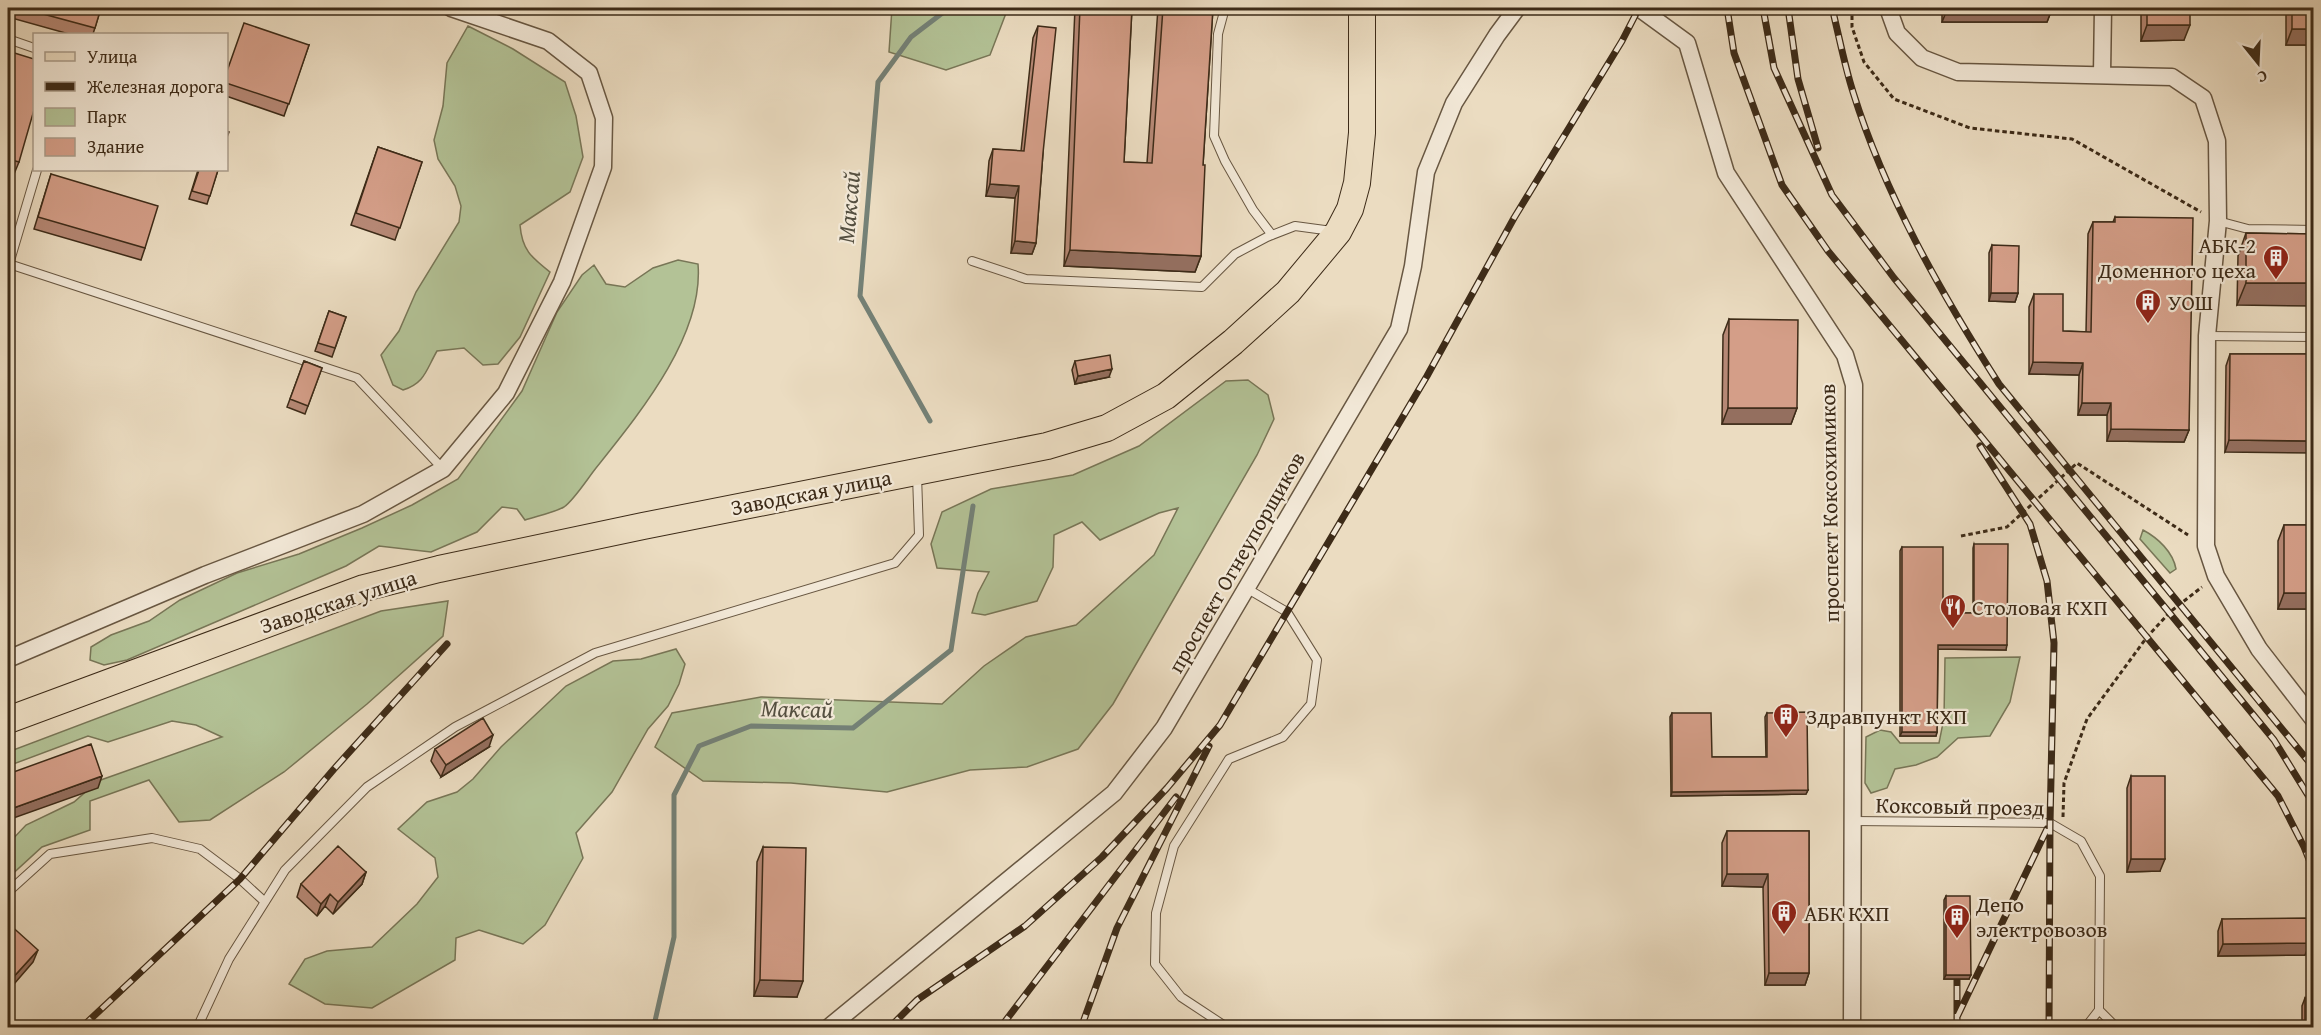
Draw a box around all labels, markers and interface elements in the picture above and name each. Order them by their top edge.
legend [33,33,228,171]
north arrow [2228,33,2288,93]
text: Улица [87,43,138,70]
text: С [2255,64,2271,90]
text: Железная дорога [86,73,224,100]
text: Парк [87,103,127,130]
text: Здание [87,133,144,160]
water label: Максай [828,169,869,245]
place label: АБК-2 Доменного цеха [2097,229,2257,286]
building icon: АБК-2 Доменного цеха [2261,243,2291,281]
place label: УОШ [2168,286,2213,318]
building icon: УОШ [2133,287,2163,325]
street label: проспект Коксохимиков [1811,383,1847,623]
street label: проспект Огнеупорщиков [1159,445,1313,679]
street label: Заводская улица [728,461,895,523]
street label: Заводская улица [256,560,421,641]
place label: Столовая КХП [1972,591,2108,623]
restaurant icon: Столовая КХП [1938,592,1968,630]
water label: Максай [760,690,834,727]
place label: Здравпункт КХП [1806,700,1967,732]
building icon: Здравпункт КХП [1771,701,1801,739]
street label: Коксовый проезд [1875,789,2045,823]
place label: Депо электровозов [1975,888,2107,945]
place label: АБК КХП [1804,897,1890,929]
building icon: АБК КХП [1769,898,1799,936]
building icon: Депо электровозов [1942,902,1972,940]

